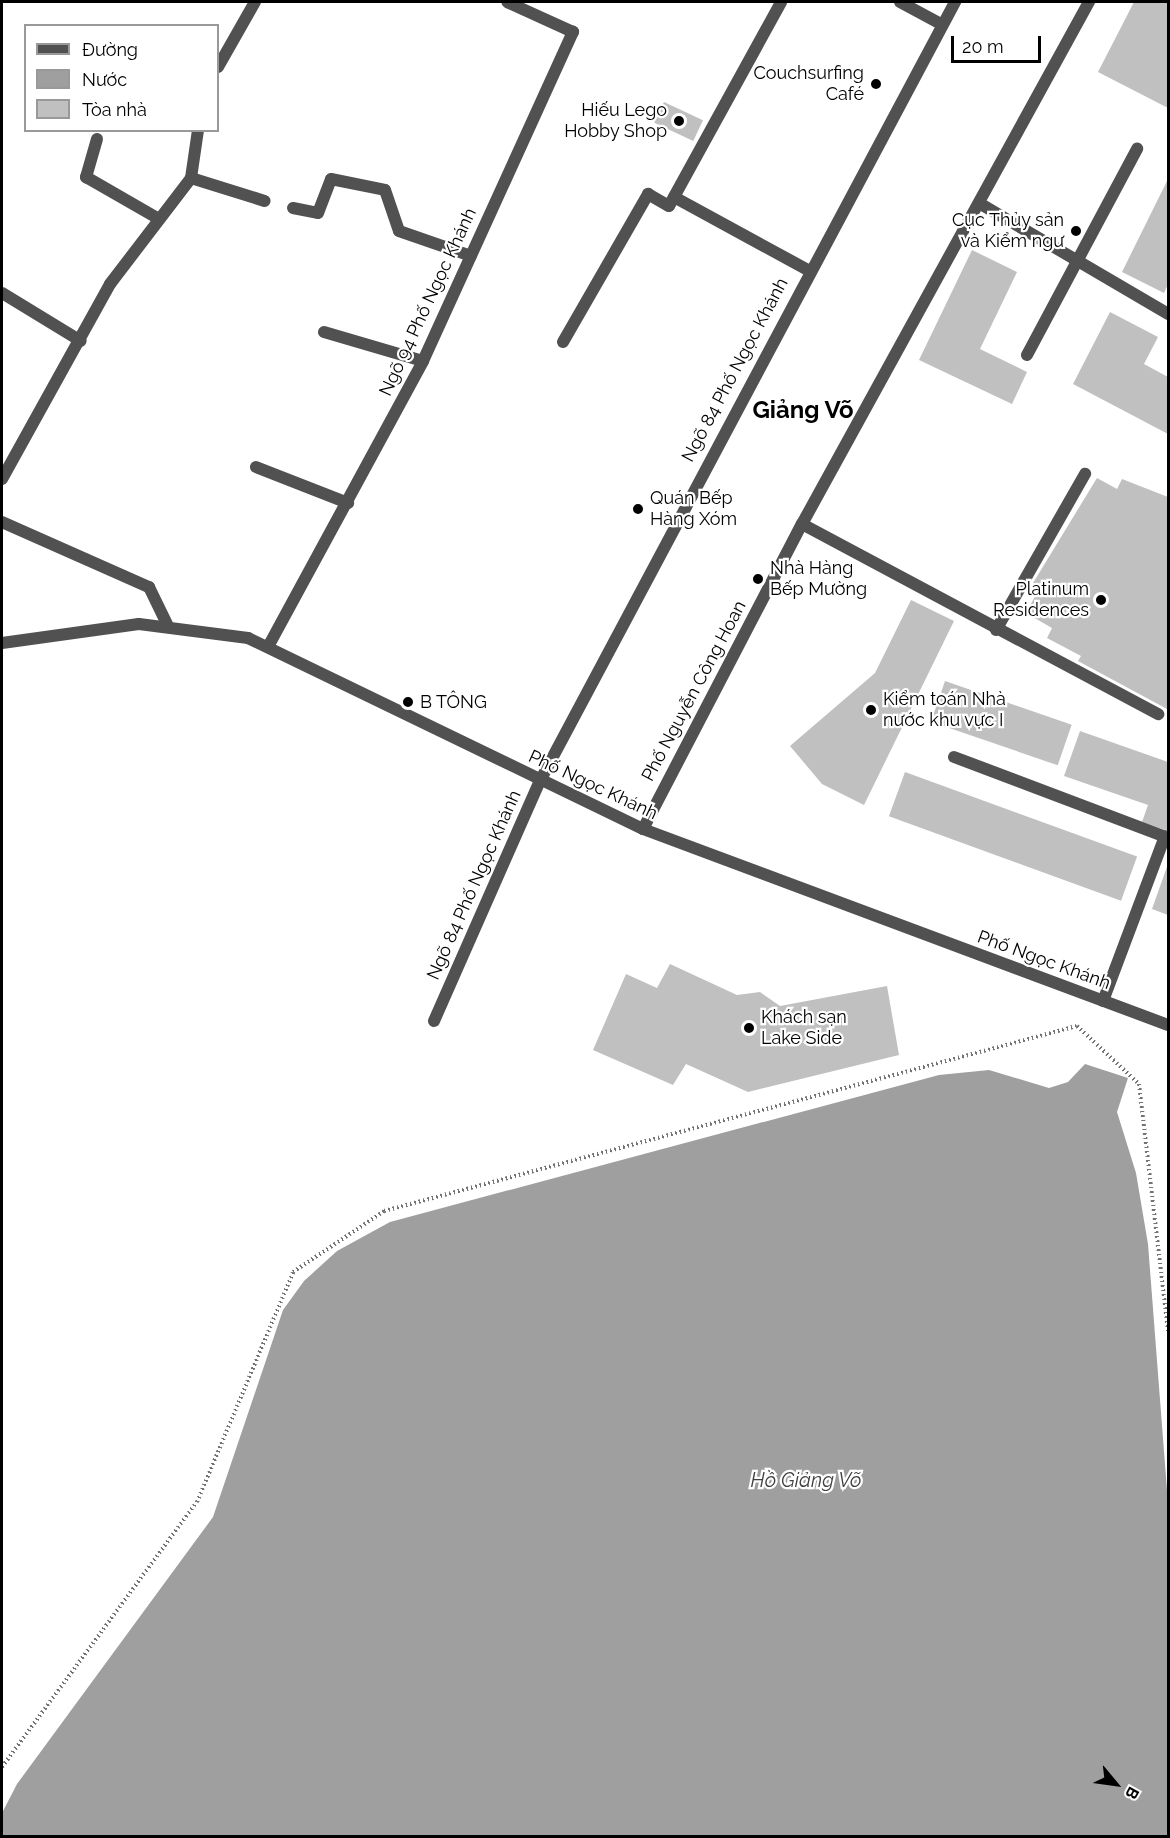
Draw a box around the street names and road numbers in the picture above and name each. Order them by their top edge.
street label: Ngõ 94 Phố Ngọc Khánh [375,205,481,399]
street label: Ngõ 84 Phố Ngọc Khánh [677,274,793,466]
street label: Phố Nguyễn Công Hoan [637,597,751,785]
street label: Phố Ngọc Khánh [525,746,661,824]
street label: Ngõ 84 Phố Ngọc Khánh [422,787,526,983]
street label: Phố Ngọc Khánh [975,926,1113,994]

